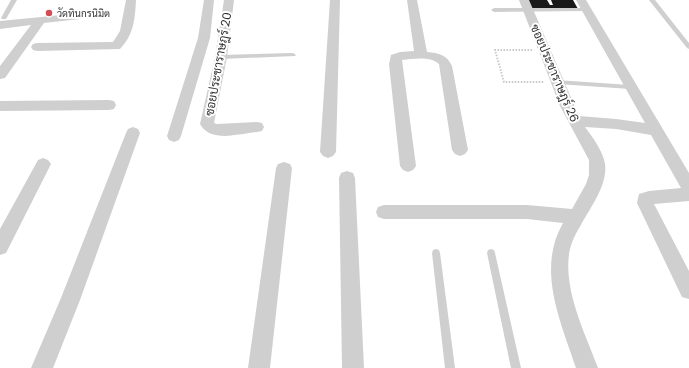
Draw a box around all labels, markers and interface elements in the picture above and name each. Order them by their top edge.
place label: วัดทินกรนิมิต [57,6,110,21]
marker: วัดทินกรนิมิต [44,8,54,18]
street label: ซอยประชาราษฎร์ 20 [201,11,235,117]
street label: ซอยประชาราษฎร์ 26 [527,21,583,125]

